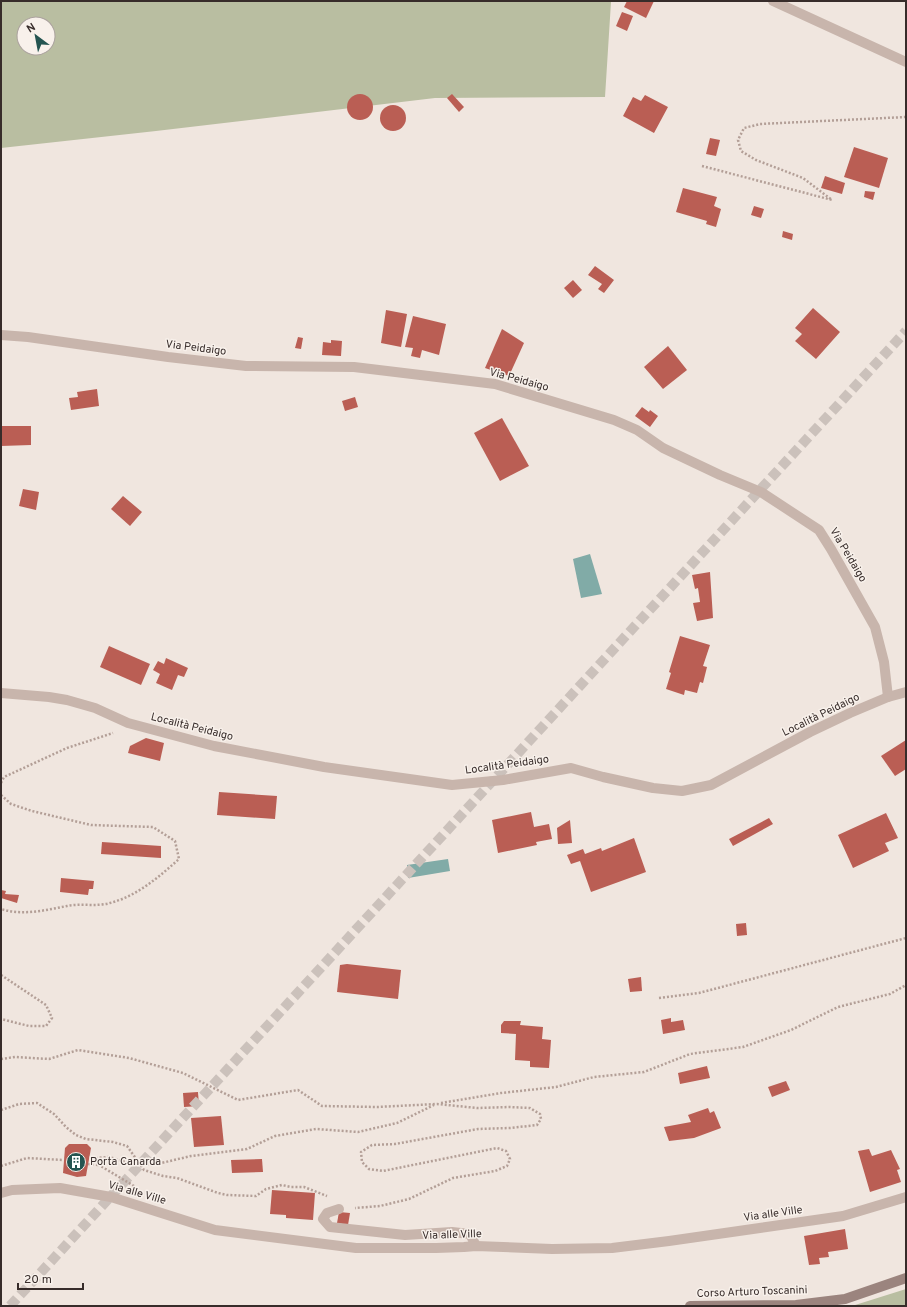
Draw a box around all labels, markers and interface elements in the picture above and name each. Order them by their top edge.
north arrow [16,16,56,56]
text: N [24,20,38,36]
street label: Via Peidaigo [165,337,227,359]
street label: Via Peidaigo [488,365,550,395]
street label: Via Peidaigo [826,525,870,585]
street label: Località Peidaigo [780,690,862,740]
street label: Località Peidaigo [149,710,235,744]
street label: Località Peidaigo [464,752,550,778]
building icon: Porta Canarda [65,1151,87,1173]
place label: Porta Canarda [90,1155,161,1169]
street label: Via alle Ville [106,1178,168,1208]
street label: Via alle Ville [743,1203,804,1225]
street label: Via alle Ville [422,1227,482,1243]
scale bar [18,1265,83,1291]
text: 20 m [24,1272,52,1288]
street label: Corso Arturo Toscanini [696,1283,808,1301]

